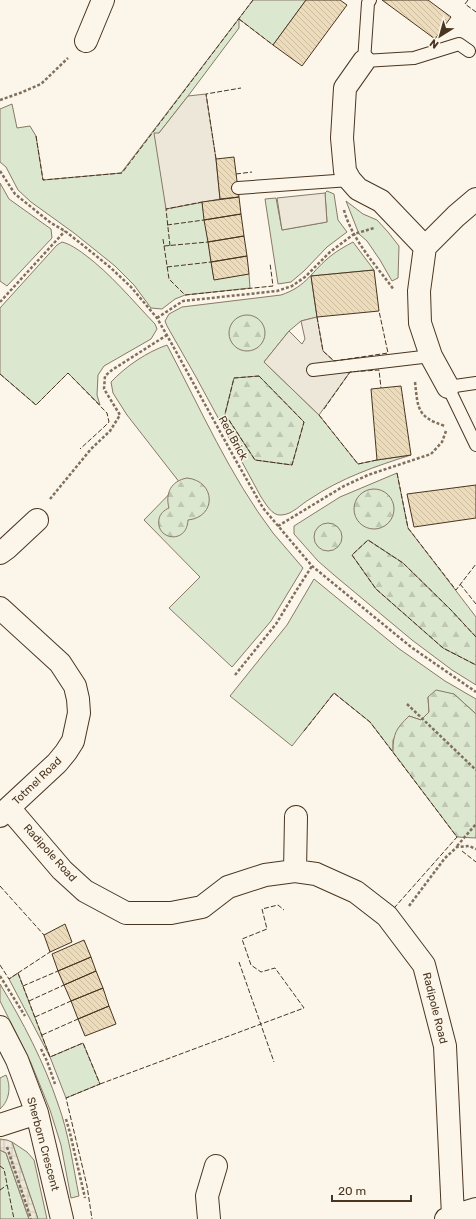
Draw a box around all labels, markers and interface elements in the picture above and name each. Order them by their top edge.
north arrow [420,16,460,56]
text: N [427,36,441,51]
street label: Red Brick [216,414,251,463]
street label: Totmel Road [10,754,64,808]
street label: Radipole Road [21,822,79,884]
street label: Radipole Road [420,971,450,1045]
street label: Sherborn Crescent [24,1096,62,1193]
scale bar [332,1177,411,1203]
text: 20 m [338,1184,366,1198]

